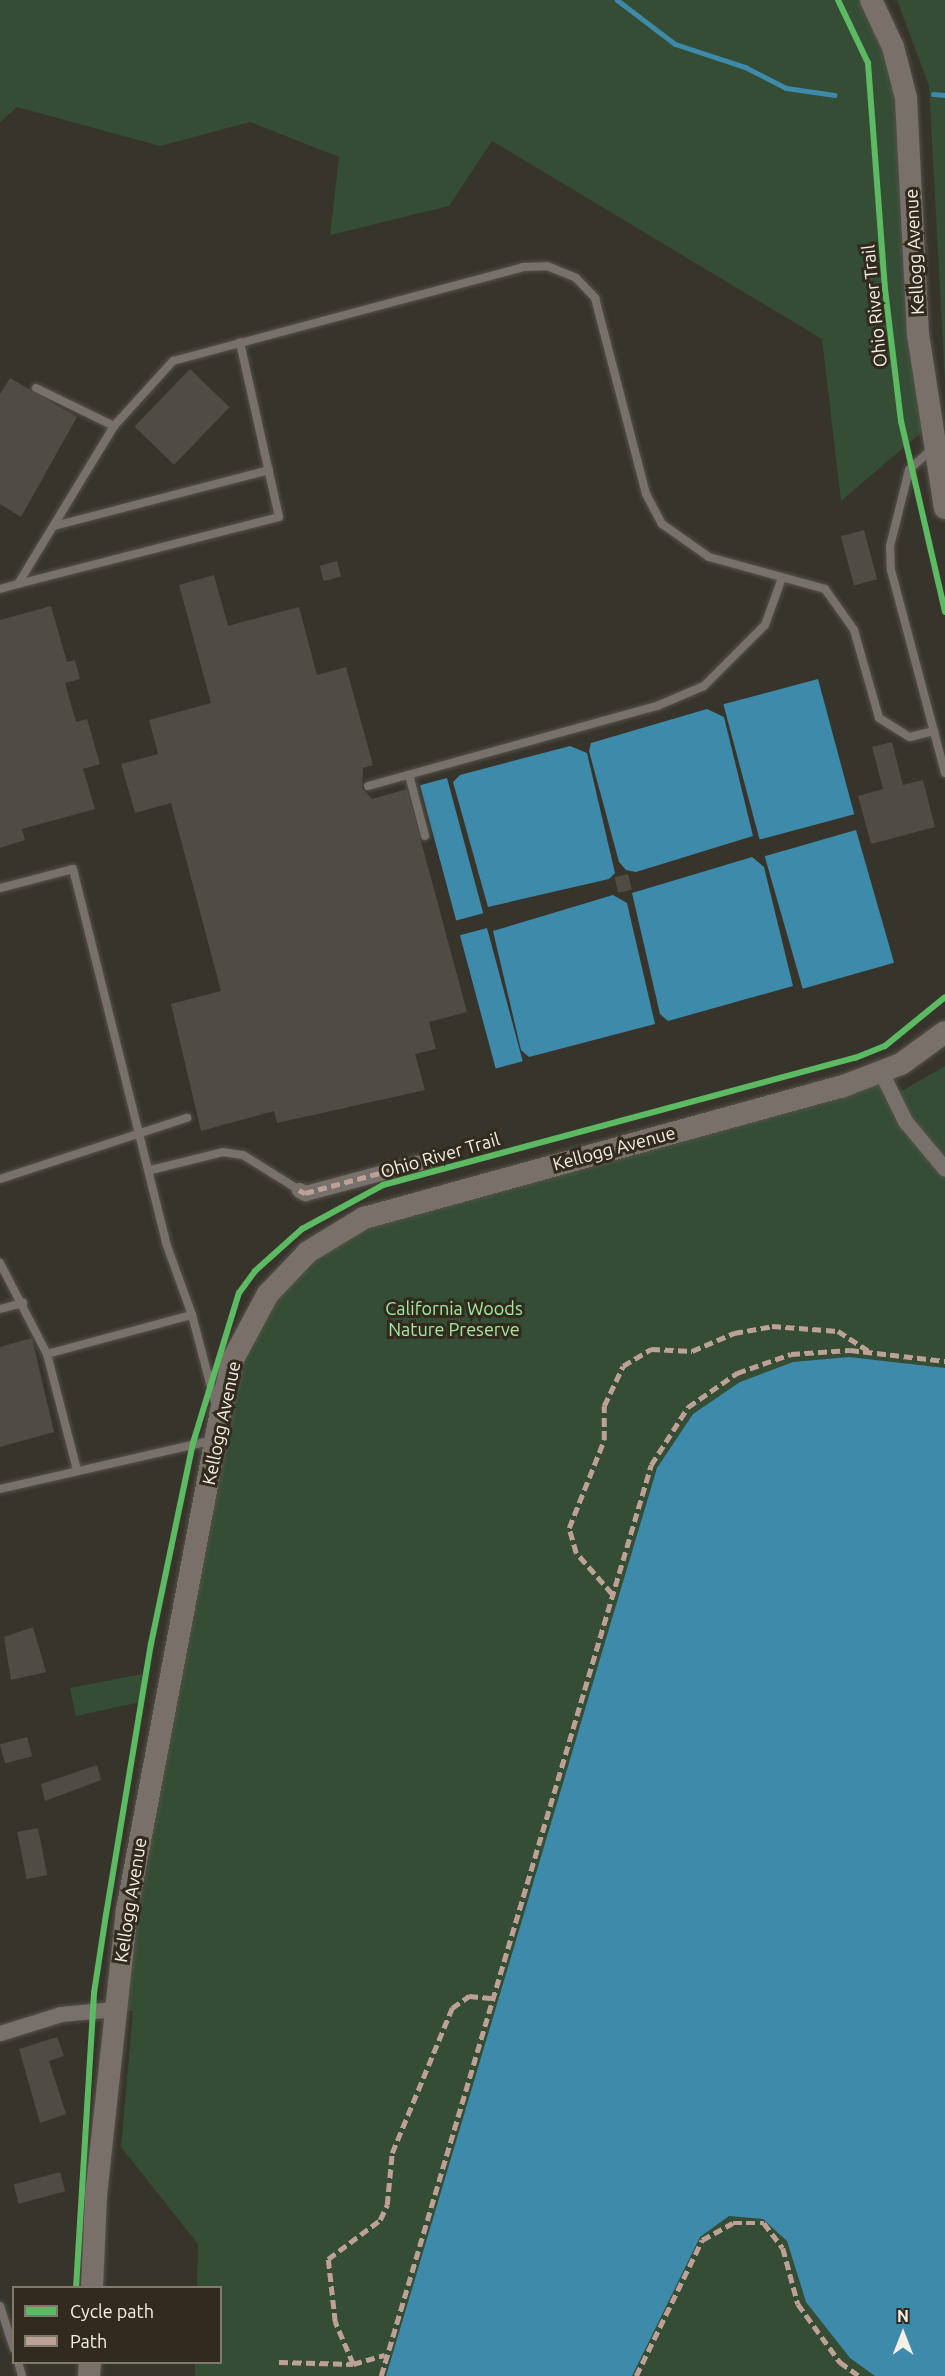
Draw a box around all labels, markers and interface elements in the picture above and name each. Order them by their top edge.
street label: Kellogg Avenue [900,188,928,316]
street label: Ohio River Trail [857,244,891,368]
street label: Kellogg Avenue [550,1121,678,1175]
street label: Ohio River Trail [378,1128,502,1182]
park label: California Woods Nature Preserve [385,1298,523,1340]
street label: Kellogg Avenue [197,1359,245,1487]
street label: Kellogg Avenue [109,1836,151,1964]
legend [12,2286,222,2364]
text: Cycle path [70,2301,154,2321]
north arrow [873,2304,933,2364]
text: N [897,2307,909,2325]
text: Path [70,2331,107,2351]

